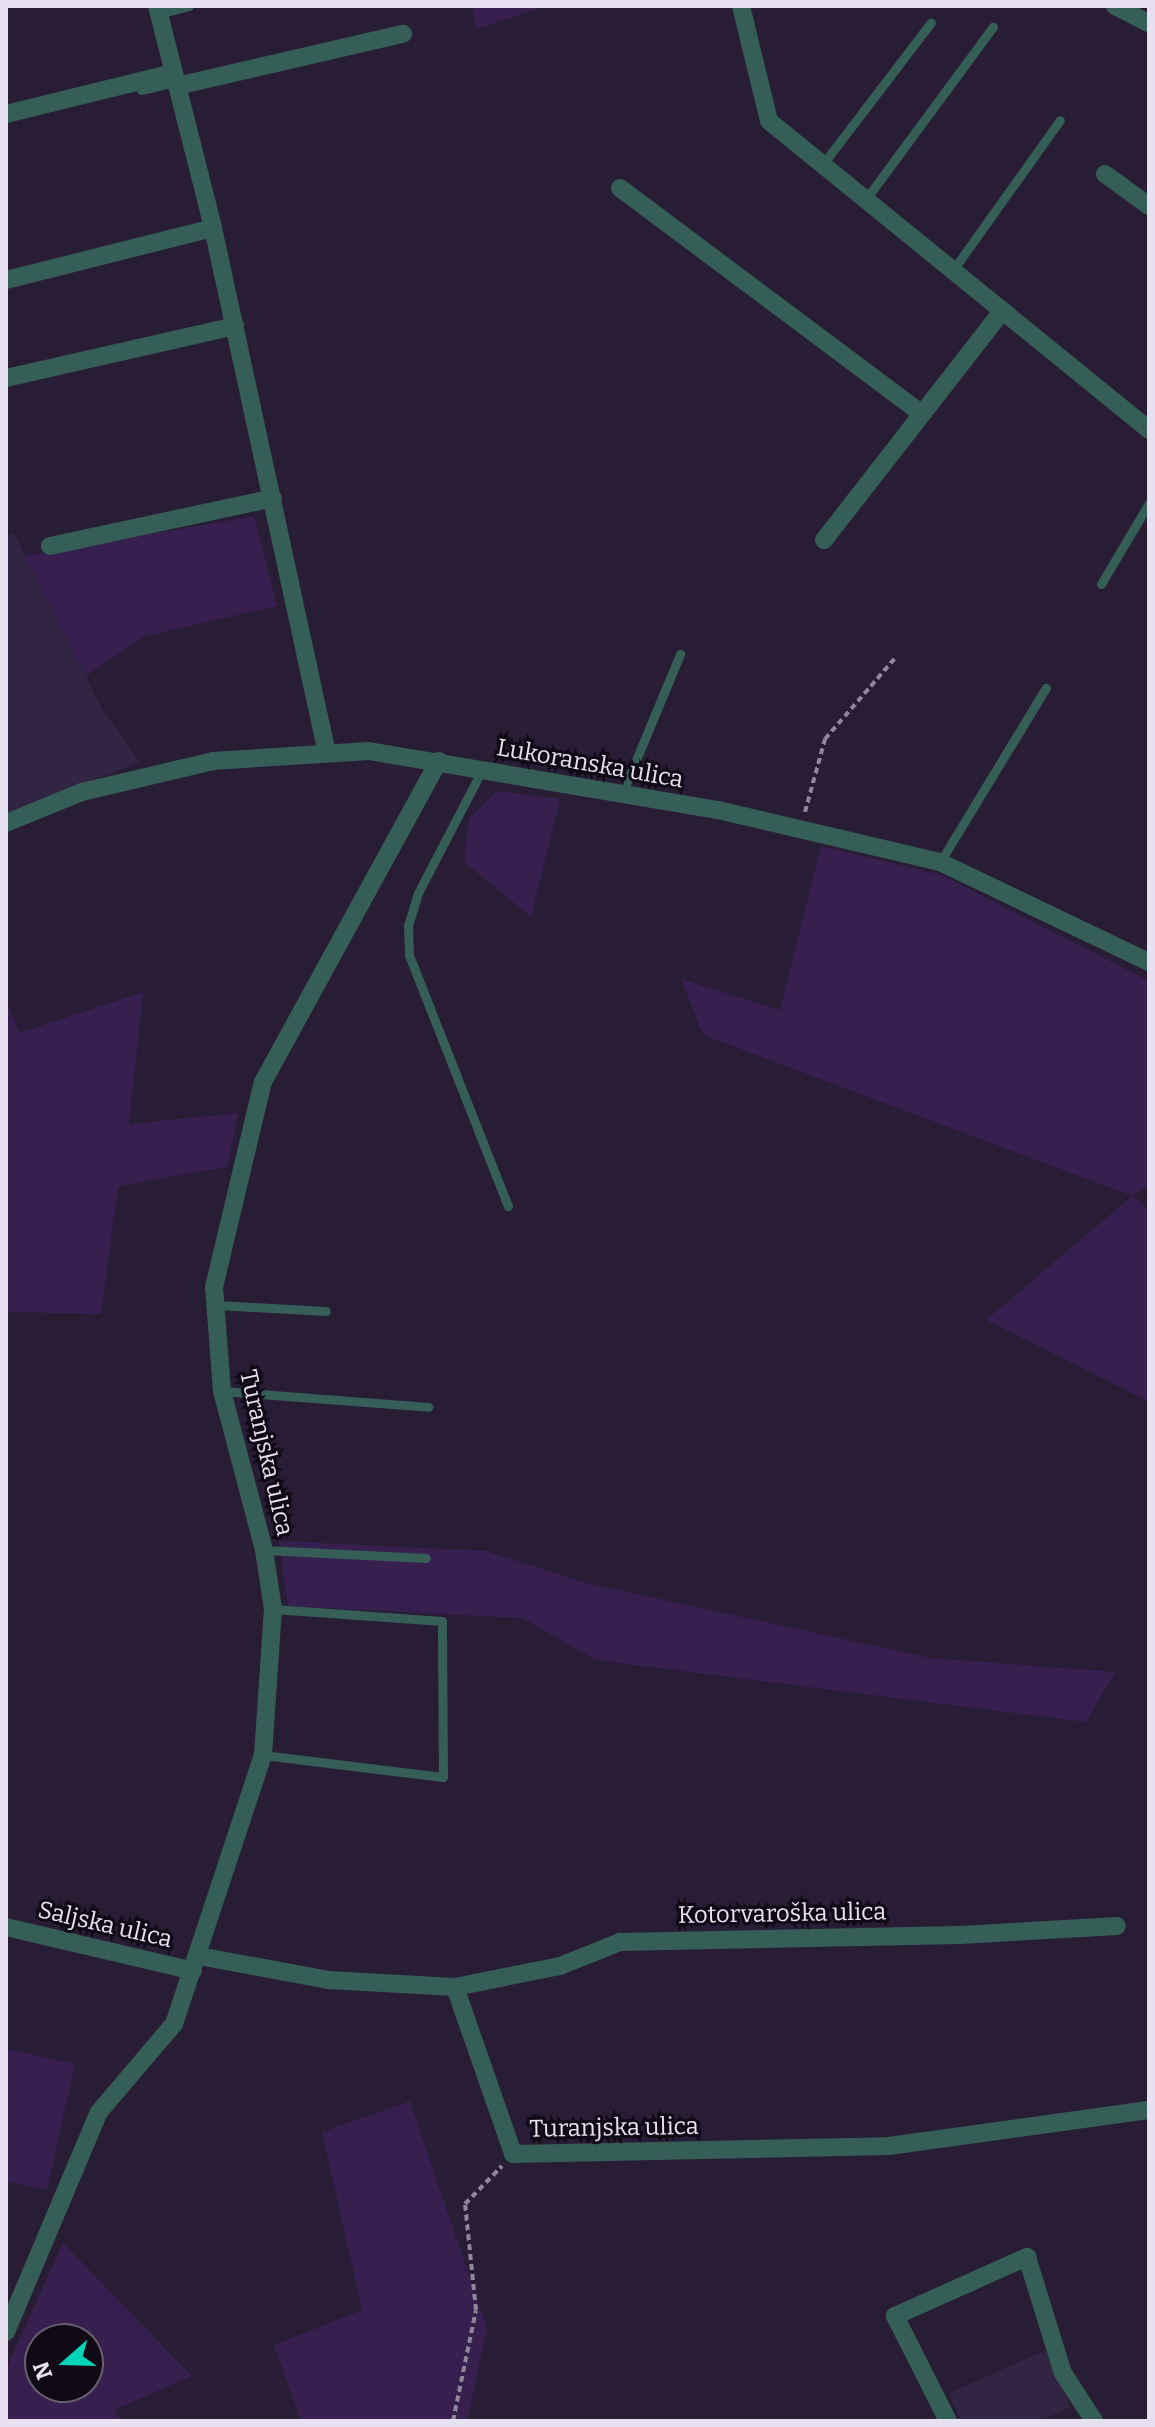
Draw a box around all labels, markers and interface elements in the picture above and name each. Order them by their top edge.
street label: Lukoranska ulica [495,733,685,795]
street label: Turanjska ulica [233,1367,299,1539]
street label: Saljska ulica [35,1896,175,1954]
street label: Kotorvaroška ulica [678,1898,886,1930]
street label: Turanjska ulica [529,2112,699,2144]
north arrow [24,2323,104,2403]
text: N [27,2358,58,2383]

